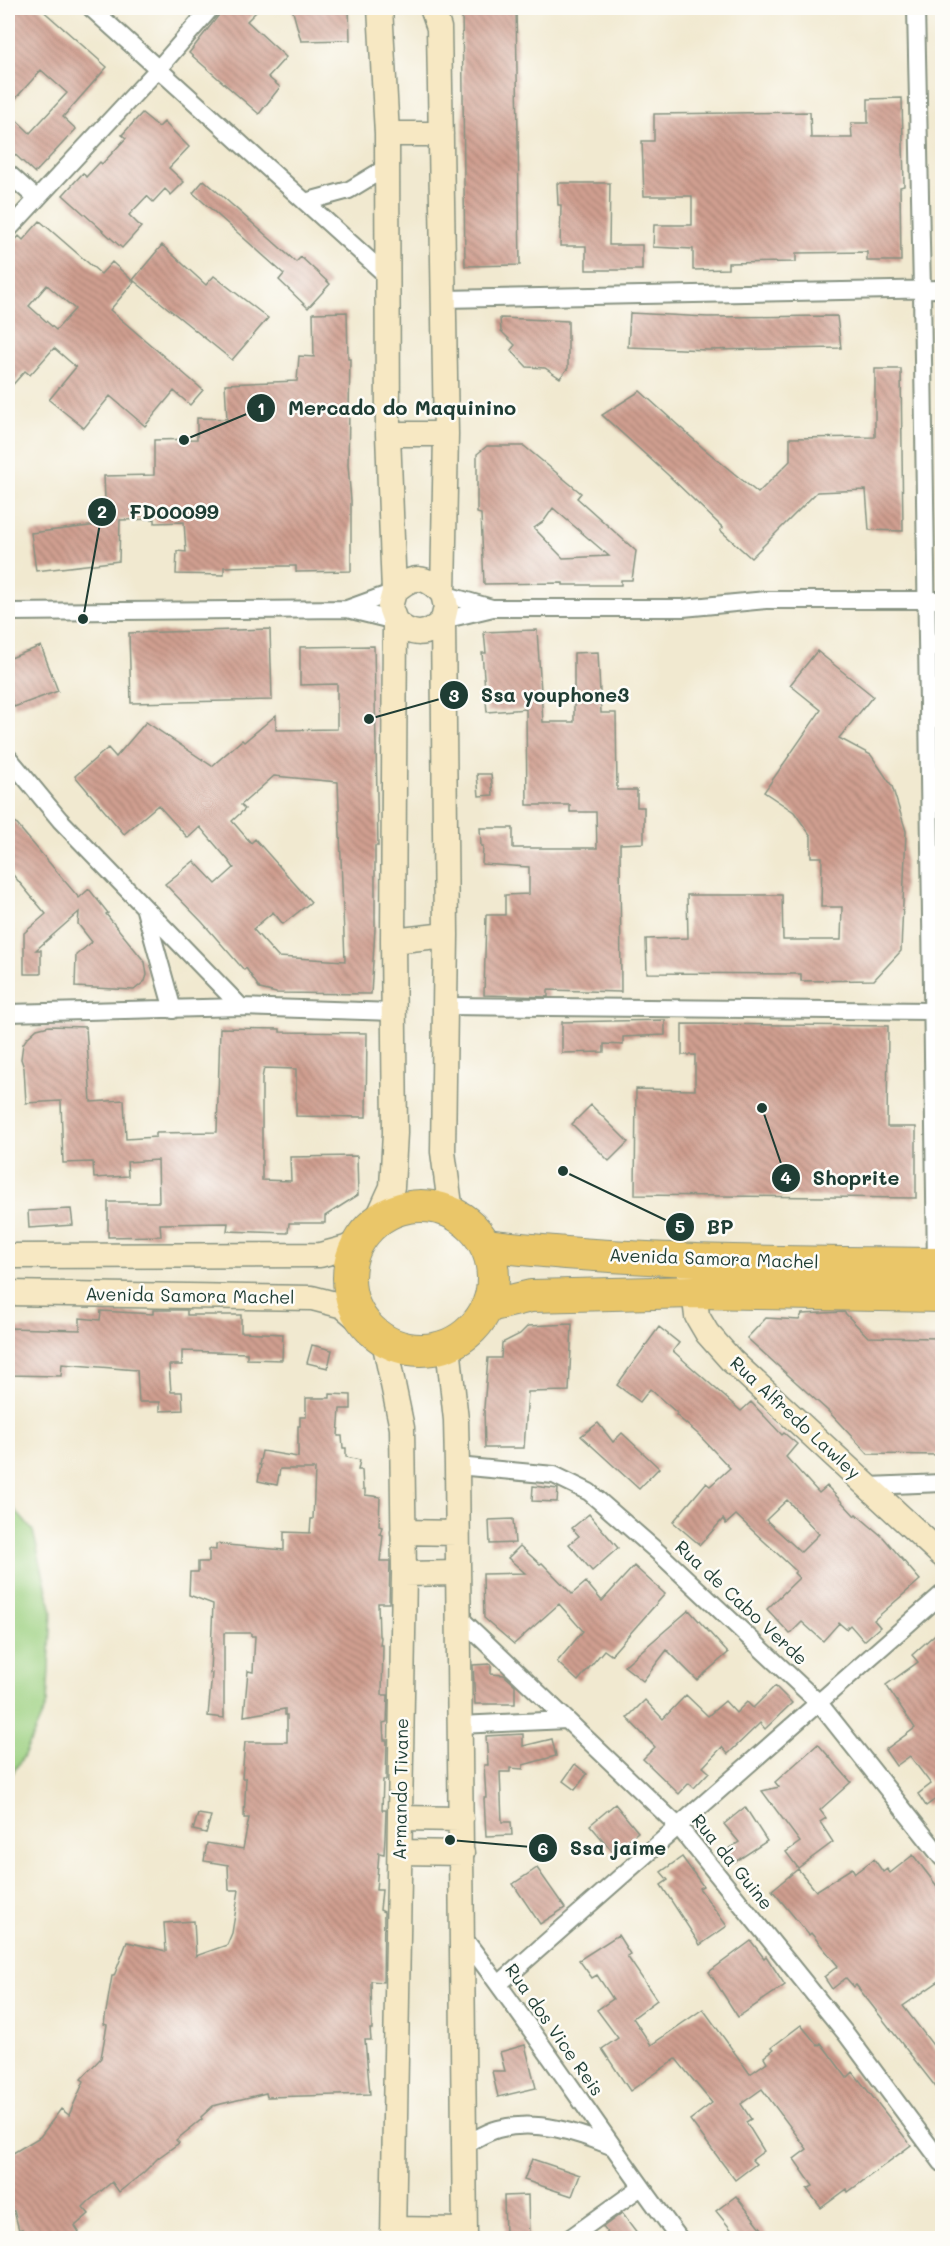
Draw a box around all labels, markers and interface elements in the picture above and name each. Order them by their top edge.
callout: Mercado do Maquinino [246,389,528,427]
text: Mercado do Maquinino [288,394,516,420]
text: 1 [257,396,265,420]
callout: FD00099 [87,493,231,531]
text: FD00099 [129,498,219,524]
text: 2 [97,499,107,523]
callout: Ssa youphone3 [439,676,641,714]
text: Ssa youphone3 [481,681,629,707]
text: 3 [449,683,460,707]
callout: Shoprite [771,1159,911,1197]
text: Shoprite [813,1164,900,1190]
text: 4 [780,1165,792,1189]
callout: BP [665,1208,746,1246]
text: BP [706,1213,734,1239]
text: 5 [675,1214,685,1238]
street label: Avenida Samora Machel [609,1242,819,1274]
street label: Avenida Samora Machel [85,1281,295,1309]
street label: Rua Alfredo Lawley [725,1350,866,1484]
street label: Rua de Cabo Verde [670,1535,813,1670]
street label: Armando Tivane [387,1718,413,1860]
street label: Rua da Guine [687,1809,779,1914]
callout: Ssa jaime [528,1829,679,1867]
text: Ssa jaime [570,1834,666,1860]
text: 6 [538,1836,549,1860]
street label: Rua dos Vice Reis [500,1958,610,2100]

